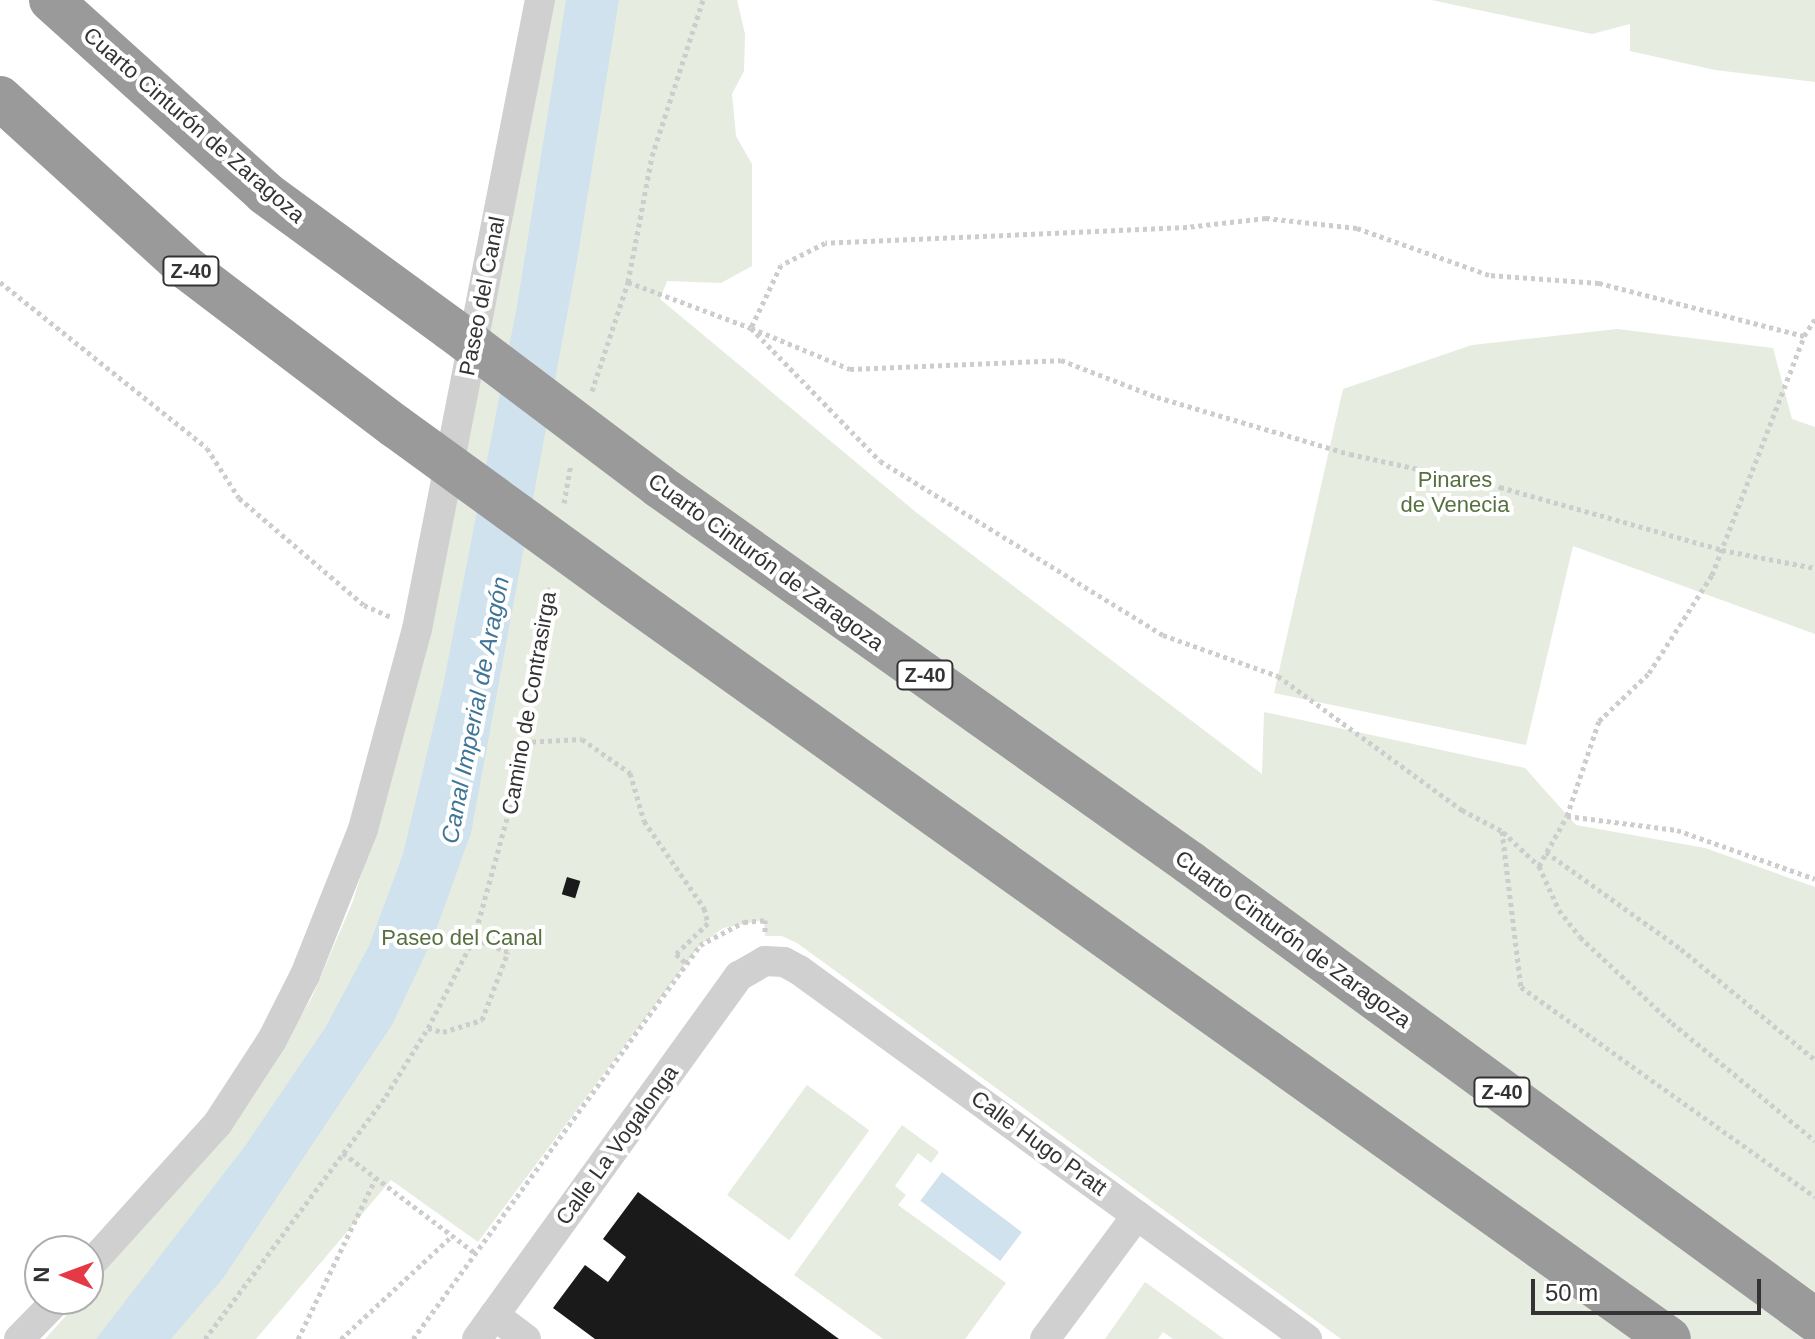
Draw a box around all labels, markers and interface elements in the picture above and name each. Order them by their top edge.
street label: Cuarto Cinturón de Zaragoza [78,22,310,228]
street label: Paseo del Canal [454,214,510,378]
road number: Z-40 [161,255,221,287]
park label: Pinares de Venecia [1401,466,1509,518]
street label: Cuarto Cinturón de Zaragoza [643,468,889,656]
water label: Canal Imperial de Aragón [435,574,515,846]
street label: Camino de Contrasirga [496,589,562,817]
road number: Z-40 [895,659,955,691]
street label: Cuarto Cinturón de Zaragoza [1170,845,1416,1033]
park label: Paseo del Canal [381,925,543,951]
street label: Calle La Vogalonga [550,1060,684,1230]
road number: Z-40 [1472,1076,1532,1108]
street label: Calle Hugo Pratt [966,1085,1112,1201]
north arrow [24,1235,104,1315]
scale bar [1535,1263,1765,1313]
text: N [29,1266,54,1283]
text: 50 m [1545,1279,1598,1306]

